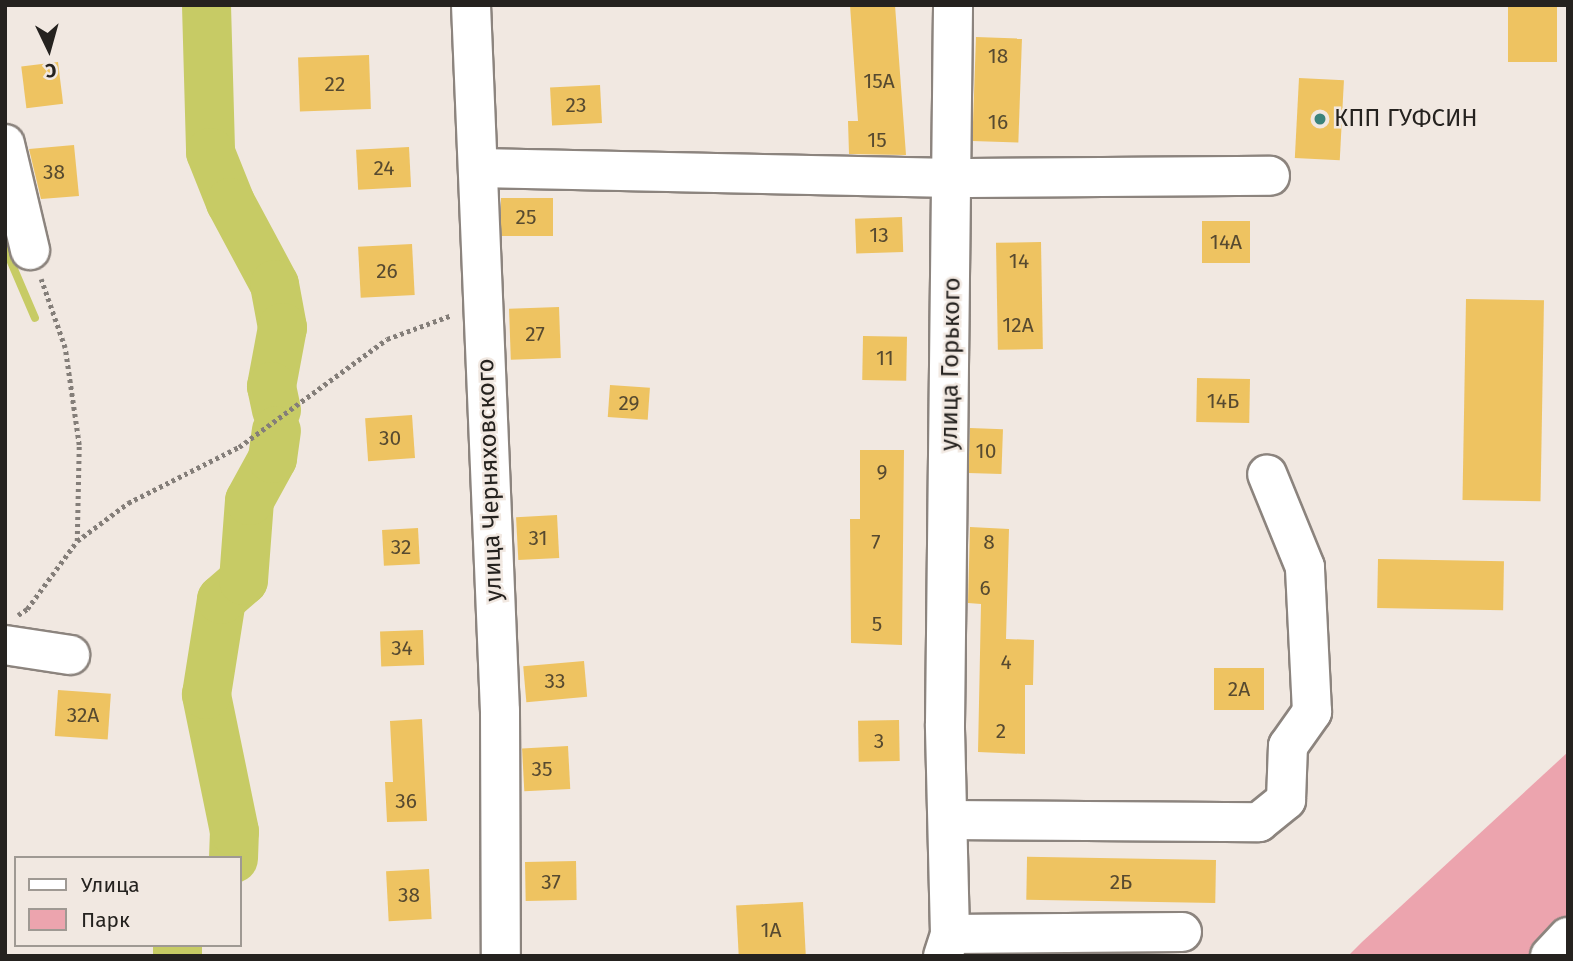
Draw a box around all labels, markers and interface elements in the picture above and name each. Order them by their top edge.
north arrow [14,14,84,84]
house number: 18 [988,43,1008,69]
text: С [44,58,57,82]
house number: 15А [863,68,895,94]
house number: 22 [325,71,345,97]
house number: 23 [566,92,586,118]
place label: КПП ГУФСИН [1334,105,1478,133]
house number: 16 [988,109,1008,135]
marker: КПП ГУФСИН [1312,111,1328,127]
house number: 15 [867,127,887,153]
house number: 24 [374,155,394,181]
house number: 38 [43,159,65,185]
house number: 25 [516,204,536,230]
house number: 13 [869,222,889,248]
house number: 14А [1210,229,1242,255]
house number: 14 [1009,248,1029,274]
house number: 26 [376,258,398,284]
street label: улица Горького [935,277,967,451]
house number: 12А [1002,312,1034,338]
house number: 27 [525,321,545,347]
house number: 11 [876,345,894,371]
street label: улица Черняховского [471,358,509,602]
house number: 14Б [1207,388,1239,414]
house number: 29 [618,390,640,416]
house number: 30 [379,425,401,451]
house number: 10 [976,438,996,464]
house number: 9 [876,459,888,485]
house number: 31 [528,525,548,551]
house number: 7 [871,529,881,555]
house number: 8 [983,529,995,555]
house number: 32 [391,534,411,560]
house number: 6 [979,575,991,601]
house number: 5 [872,611,882,637]
house number: 34 [391,635,413,661]
house number: 4 [1000,649,1012,675]
house number: 33 [545,668,565,694]
house number: 2А [1228,676,1250,702]
house number: 32А [67,702,99,728]
house number: 2 [996,718,1006,744]
house number: 3 [874,728,884,754]
house number: 35 [532,756,552,782]
house number: 36 [395,788,417,814]
legend [14,856,242,947]
house number: 37 [541,869,561,895]
house number: 2Б [1110,869,1132,895]
text: Улица [81,872,140,898]
house number: 38 [398,882,420,908]
text: Парк [81,907,130,933]
house number: 1А [760,917,782,943]

